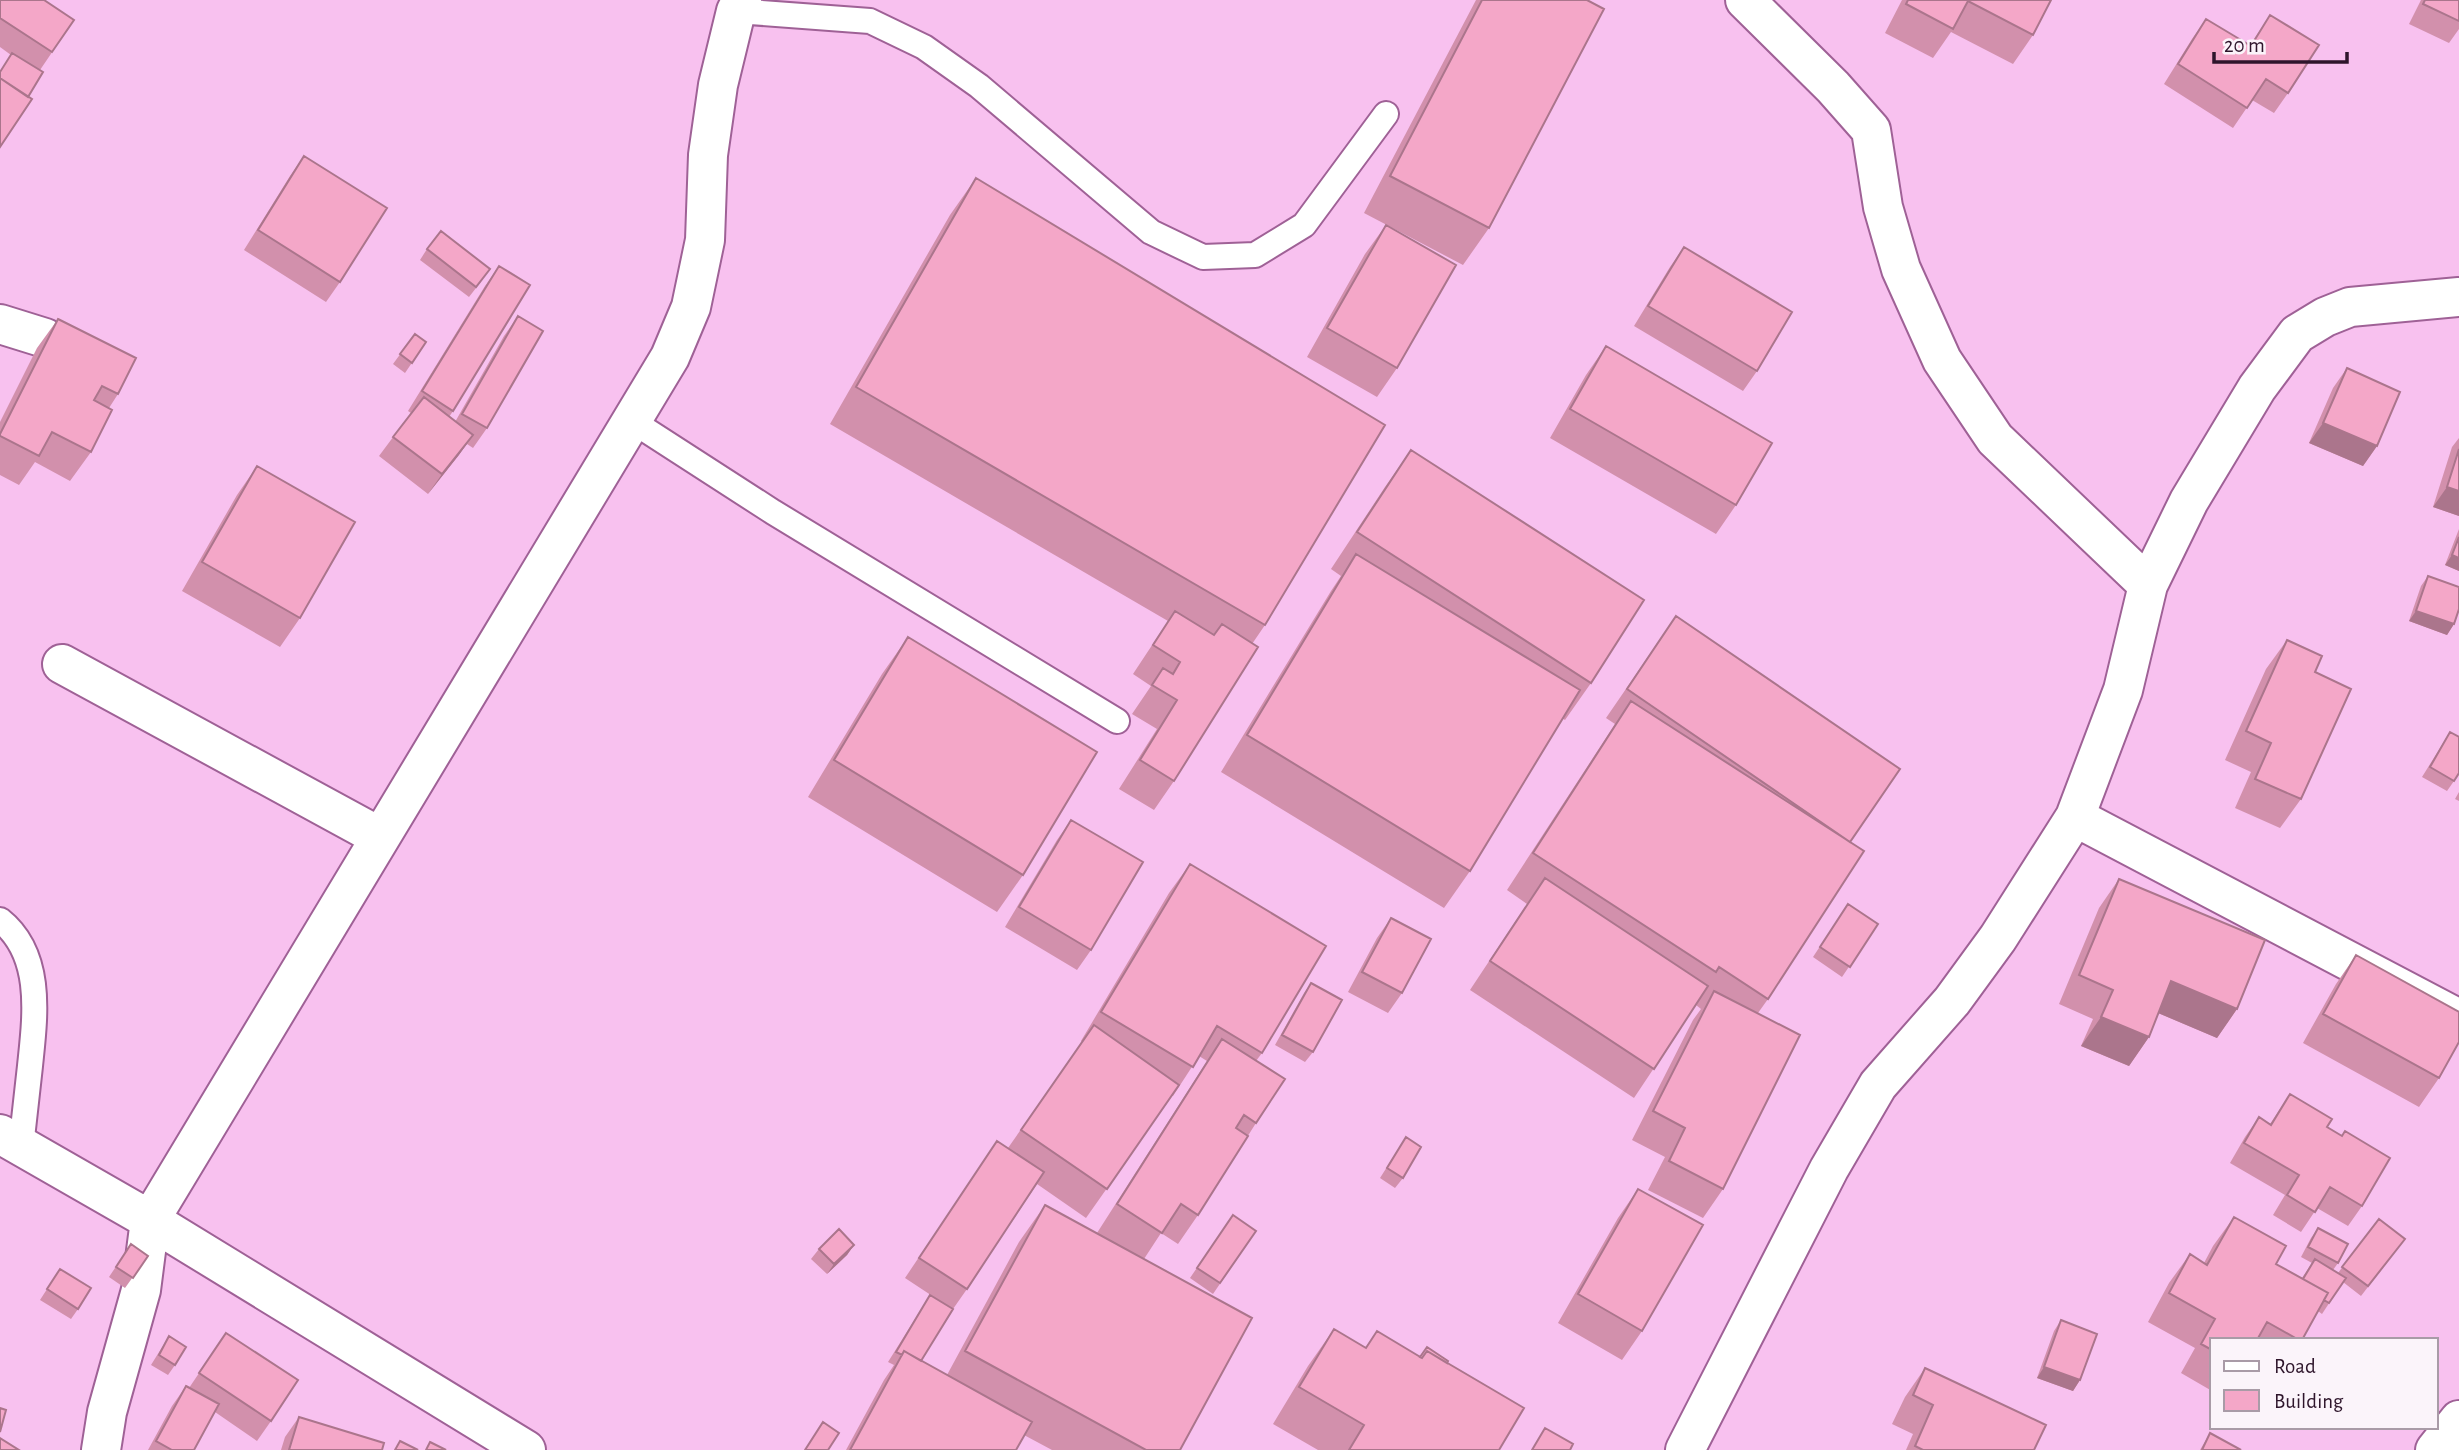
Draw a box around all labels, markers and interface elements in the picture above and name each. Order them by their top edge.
scale bar [2214,21,2347,65]
text: 20 m [2224,35,2265,56]
legend [2210,1338,2438,1429]
text: Road [2274,1356,2316,1377]
text: Building [2274,1391,2344,1412]

